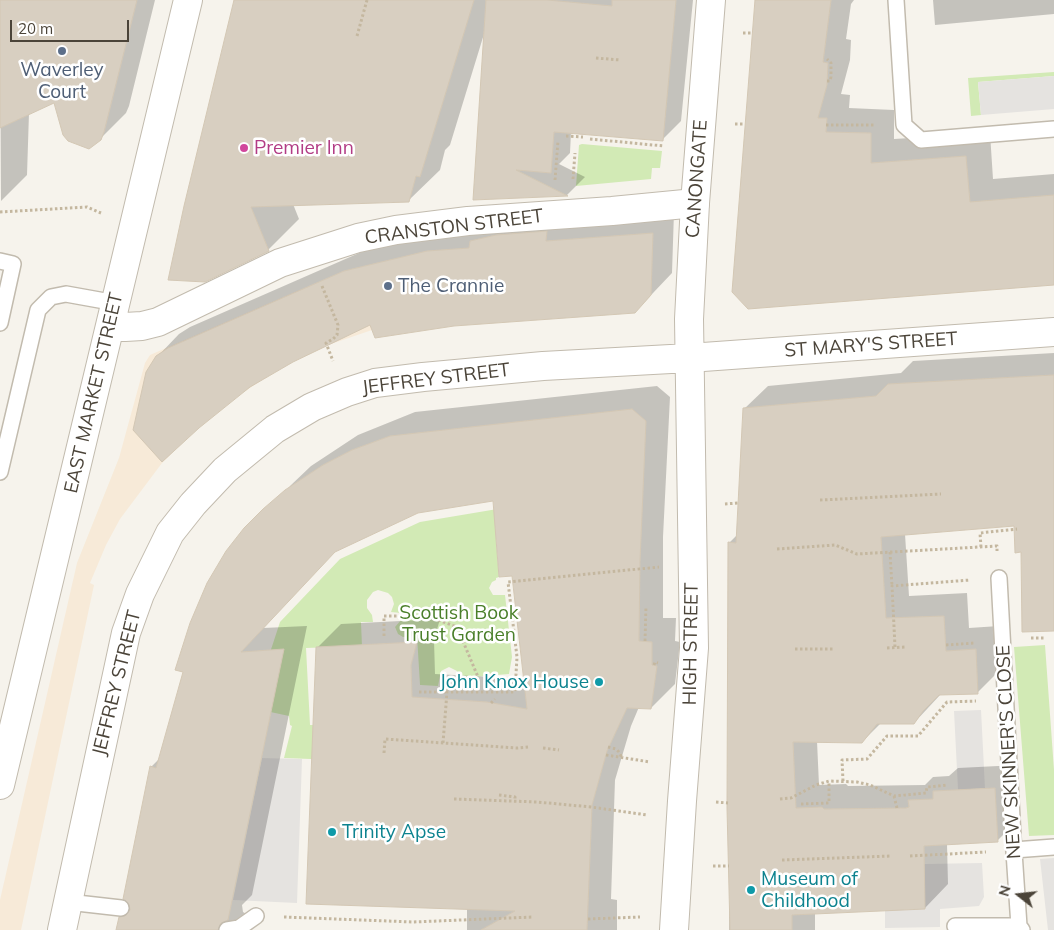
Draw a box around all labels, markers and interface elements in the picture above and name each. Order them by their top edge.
scale bar [12,10,131,42]
text: 20 m [18,19,53,38]
marker: Waverley Court [56,45,68,57]
place label: Waverley Court [20,59,104,103]
street label: CANONGATE [681,119,713,239]
place label: Premier Inn [254,137,354,159]
marker: Premier Inn [238,142,250,154]
street label: CRANSTON STREET [363,205,545,249]
place label: The Crannie [398,275,504,297]
marker: The Crannie [382,280,394,292]
street label: EAST MARKET STREET [60,290,128,496]
street label: ST MARY'S STREET [784,328,958,362]
street label: JEFFREY STREET [361,359,511,399]
street label: HIGH STREET [679,582,703,706]
park label: Scottish Book Trust Garden [399,602,519,646]
street label: JEFFREY STREET [88,608,146,758]
street label: NEW SKINNER'S CLOSE [992,644,1026,860]
place label: John Knox House [440,671,589,693]
marker: John Knox House [593,676,605,688]
place label: Trinity Apse [342,821,446,843]
marker: Trinity Apse [326,826,338,838]
place label: Museum of Childhood [761,868,858,912]
north arrow [994,870,1044,920]
text: N [994,883,1015,898]
marker: Museum of Childhood [745,884,757,896]

